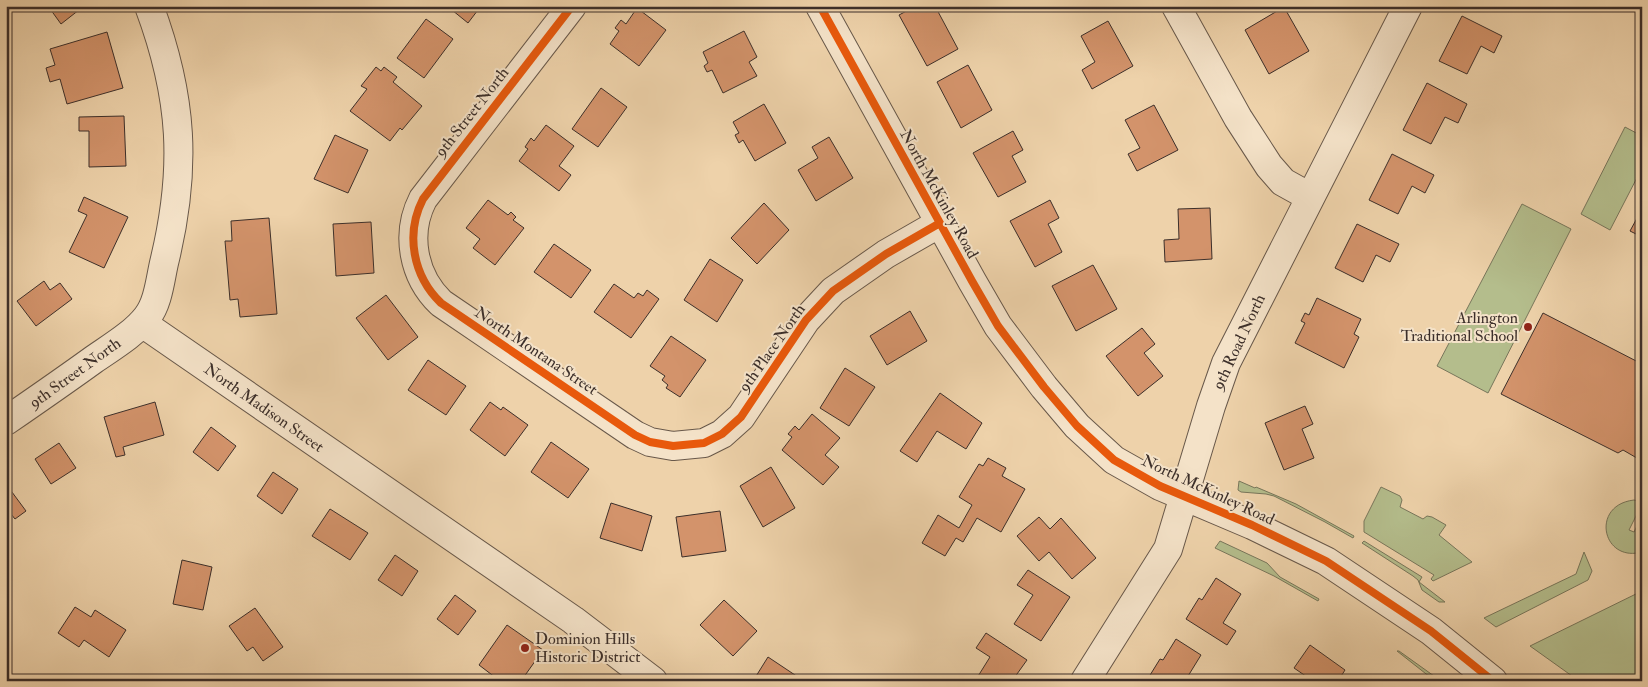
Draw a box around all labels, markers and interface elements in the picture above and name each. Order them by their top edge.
street label: 9th Street North [430,63,514,162]
street label: North McKinley Road [895,126,983,262]
street label: 9th Road North [1208,290,1270,394]
street label: 9th Place North [734,300,810,397]
street label: North Montana Street [471,302,601,400]
place label: Arlington Traditional School [1401,308,1518,346]
marker: Arlington Traditional School [1522,321,1534,333]
street label: 9th Street North [25,333,125,413]
street label: North Madison Street [200,359,328,457]
street label: North McKinley Road [1138,450,1278,530]
place label: Dominion Hills Historic District [535,629,640,667]
marker: Dominion Hills Historic District [519,642,531,654]

